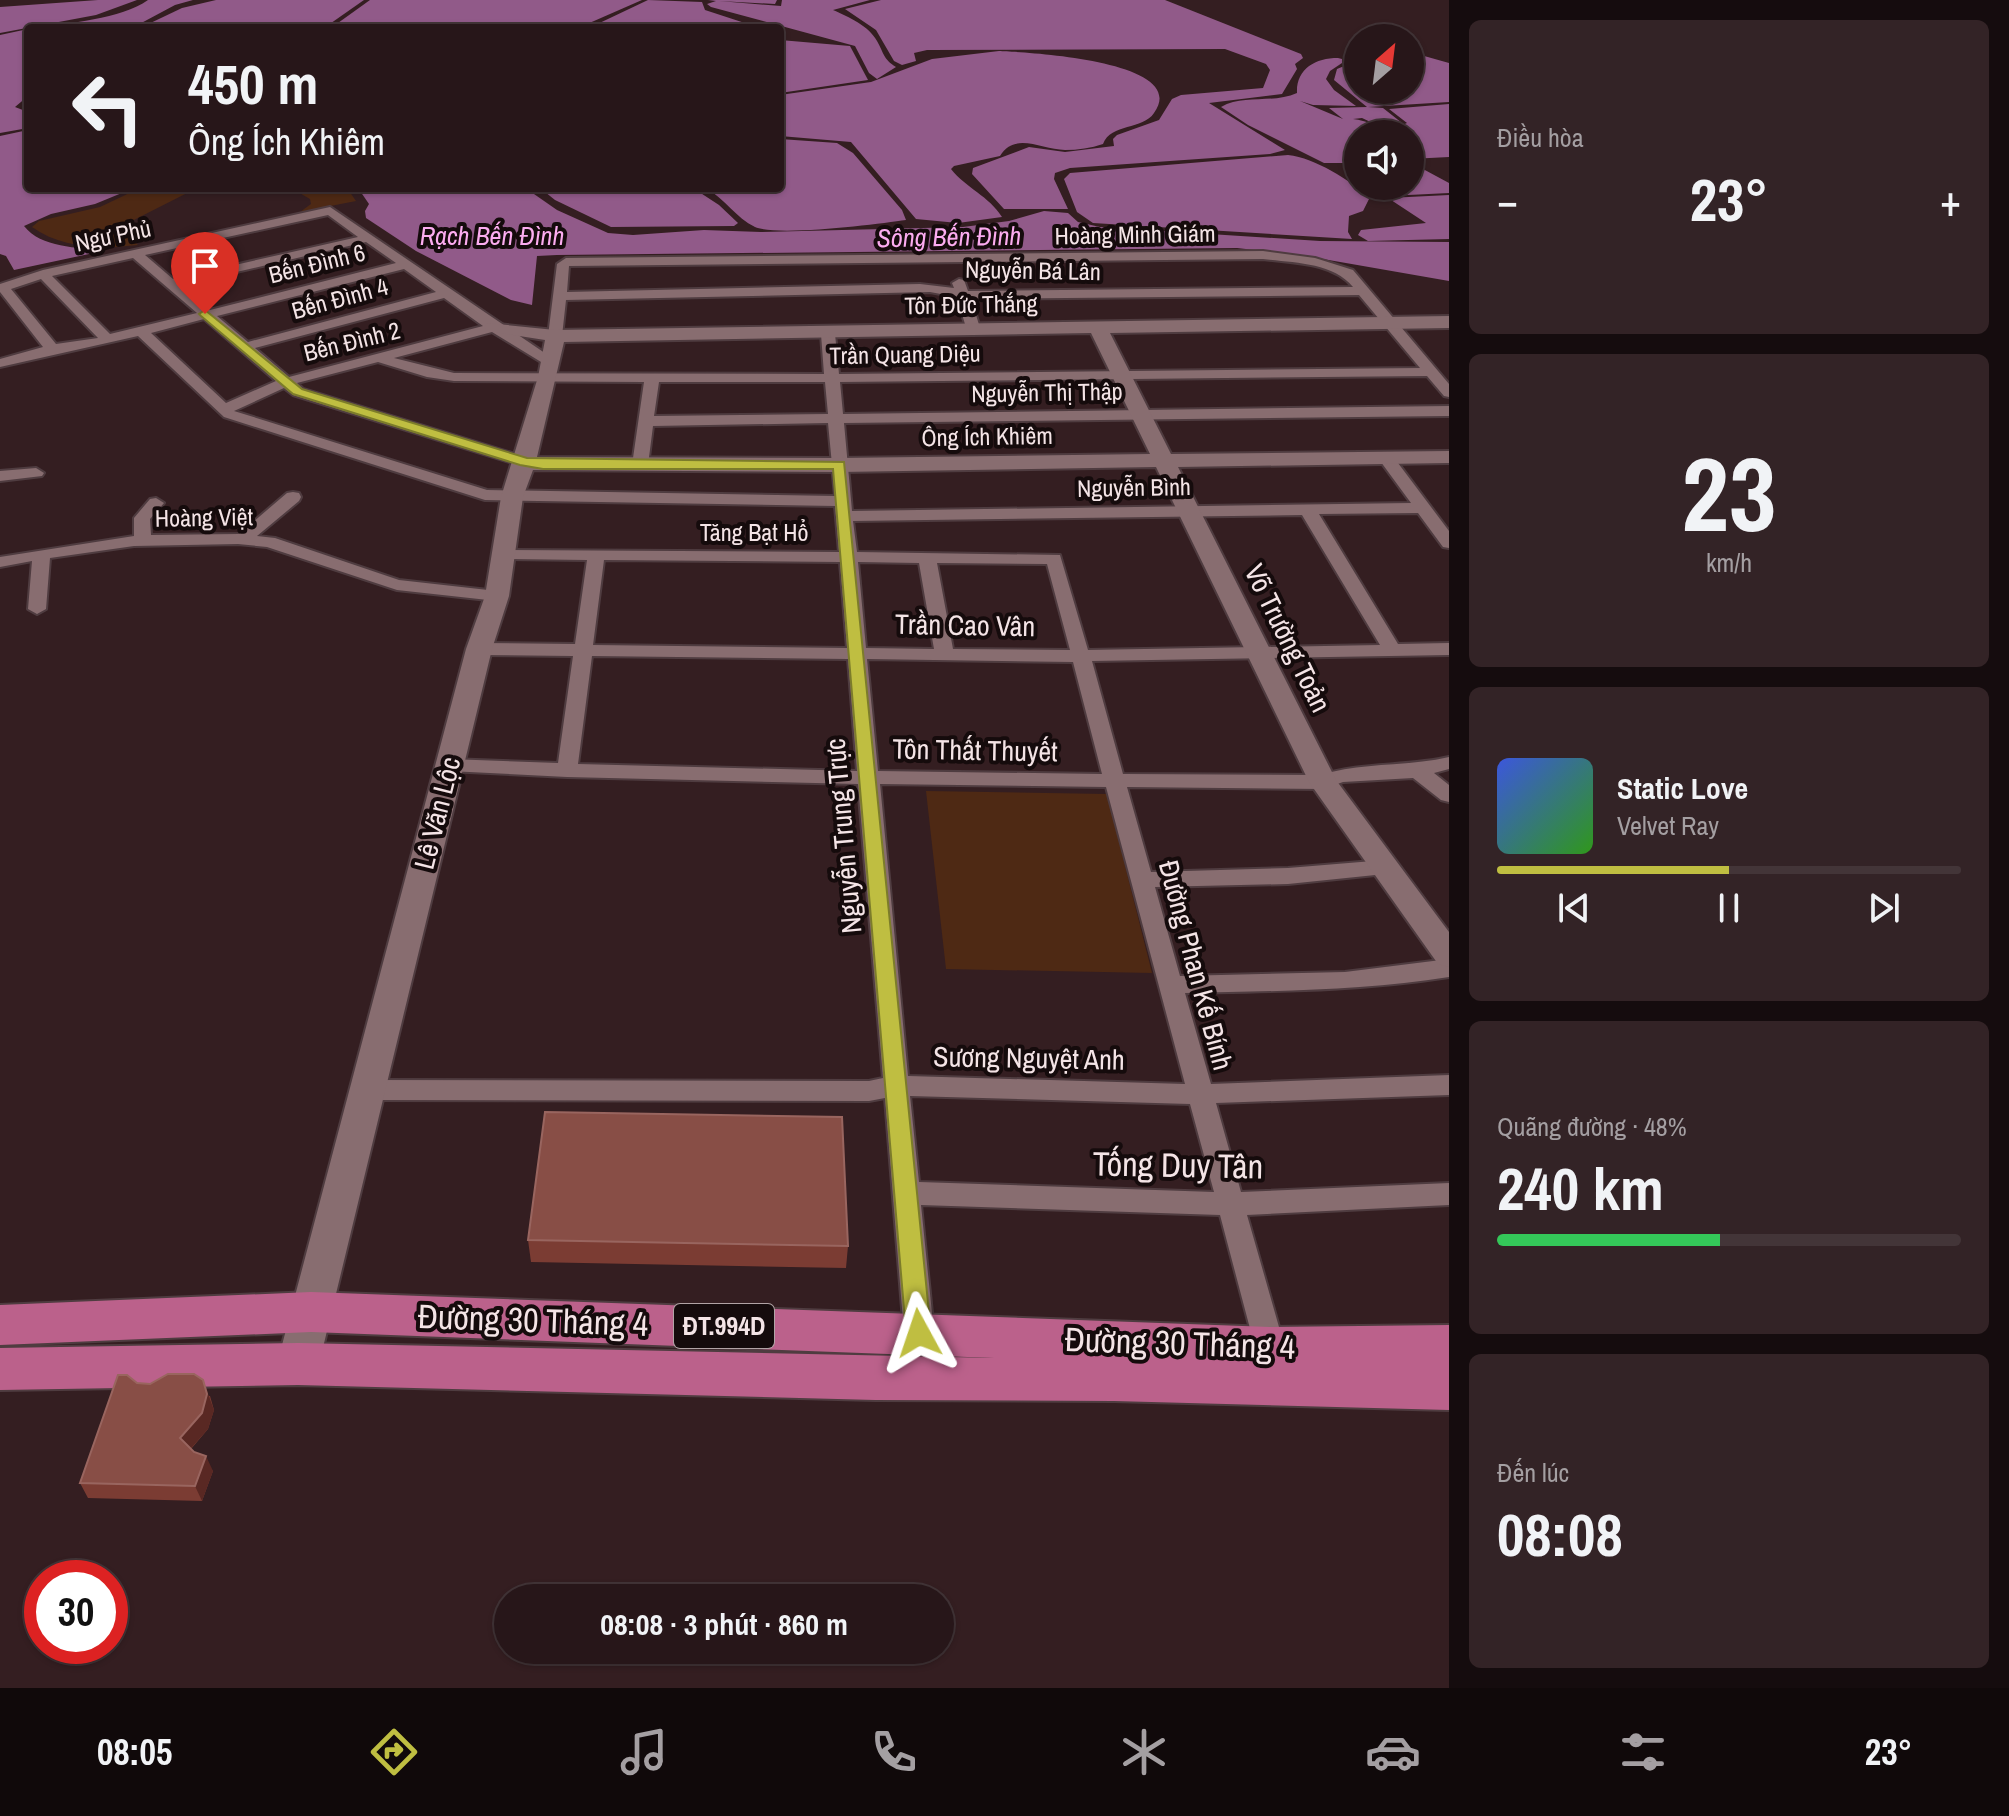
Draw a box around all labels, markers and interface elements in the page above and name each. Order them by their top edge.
north arrow [1344,24,1424,104]
map controls [1344,24,1424,200]
text: 450 m [188,46,318,121]
icon: left [56,56,160,160]
text: Ông Ích Khiêm [188,118,385,166]
button: sound [1344,120,1424,200]
text: Điều hòa [1497,120,1584,155]
text: 23° [1690,159,1768,240]
text: − [1497,170,1518,230]
text: + [1940,170,1961,230]
street label: Ngư Phủ [72,211,154,259]
street label: Hoàng Minh Giám [1054,217,1216,251]
water label: Rạch Bến Đình [420,218,564,253]
water label: Sông Bến Đình [876,218,1022,255]
pin [171,232,239,314]
street label: Bến Đình 6 [265,236,368,290]
icon: arrive [183,244,227,288]
street label: Nguyễn Bá Lân [965,253,1101,287]
street label: Bến Đình 4 [288,270,391,326]
street label: Tôn Đức Thắng [904,287,1038,321]
street label: Bến Đình 2 [300,314,403,368]
street label: Trần Quang Diệu [829,337,981,371]
street label: Nguyễn Thị Thập [971,375,1123,409]
street label: Ông Ích Khiêm [921,419,1053,453]
text: 23 [1682,423,1776,563]
street label: Nguyễn Bình [1077,470,1191,504]
street label: Hoàng Việt [155,500,254,534]
street label: Tăng Bạt Hổ [700,516,808,548]
text: km/h [1706,545,1752,580]
street label: Võ Trường Toản [1236,558,1340,718]
street label: Trần Cao Vân [894,605,1036,645]
street label: Tôn Thất Thuyết [892,730,1058,770]
street label: Nguyễn Trung Trực [816,737,870,935]
street label: Lê Văn Lộc [405,753,469,873]
text: Static Love [1617,768,1748,808]
text: Velvet Ray [1617,808,1719,843]
street label: Đường Phan Kế Bính [1150,856,1242,1074]
icon: previous [1552,886,1596,930]
icon: pause [1707,886,1751,930]
icon: next [1862,886,1906,930]
street label: Sương Nguyệt Anh [933,1037,1125,1079]
text: Quãng đường · 48% [1497,1109,1687,1144]
street label: Tống Duy Tân [1092,1141,1264,1189]
text: 240 km [1497,1148,1664,1229]
position arrow [877,1291,961,1375]
street label: Đường 30 Tháng 4 [417,1293,649,1347]
road number: ĐT.994D [674,1304,774,1348]
street label: Đường 30 Tháng 4 [1064,1316,1296,1370]
text: Đến lúc [1497,1455,1569,1490]
text: 08:08 [1497,1494,1623,1575]
speed limit sign: 30 [24,1560,128,1664]
text: 08:08 · 3 phút · 860 m [600,1604,848,1644]
icon: directions [366,1724,422,1780]
icon: music [616,1724,672,1780]
icon: phone [866,1724,922,1780]
icon: climate [1116,1724,1172,1780]
icon: car [1365,1724,1421,1780]
icon: filters [1615,1724,1671,1780]
text: 08:05 [97,1728,172,1776]
text: 23° [1865,1728,1912,1776]

